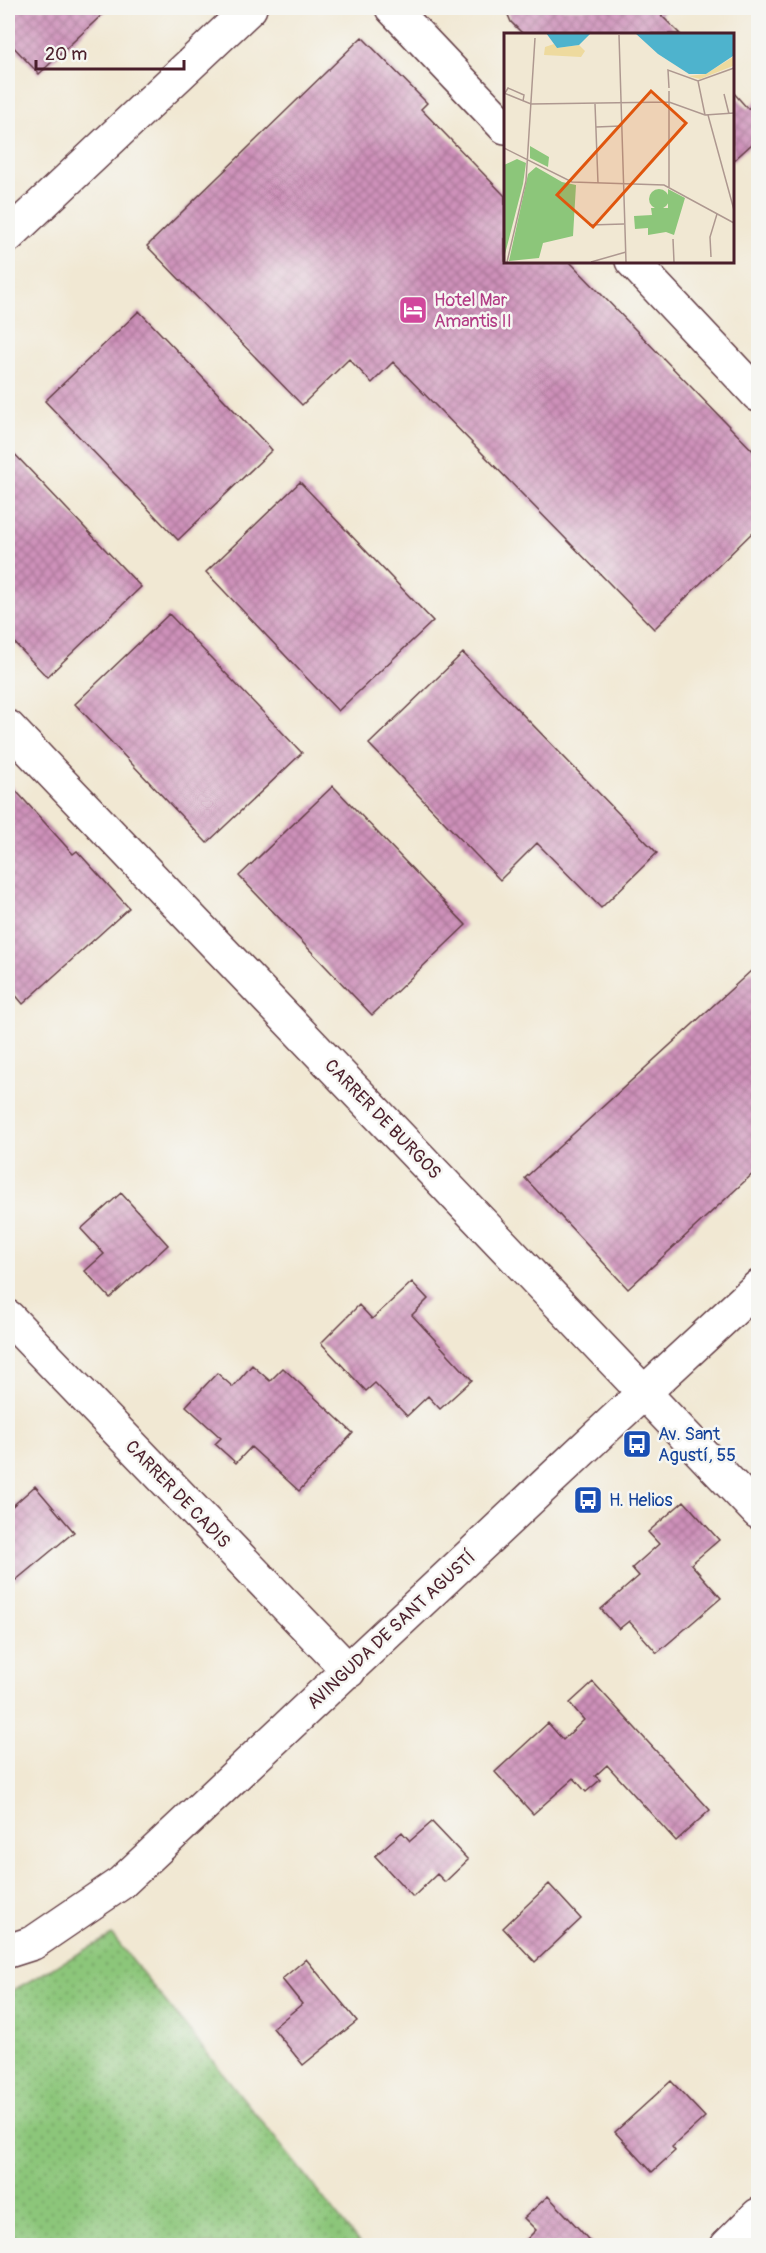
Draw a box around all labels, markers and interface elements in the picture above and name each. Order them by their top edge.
scale bar [36,33,184,71]
inset map [504,33,733,262]
text: 20 m [45,43,87,66]
place label: Hotel Mar Amantis II [434,289,512,333]
hotel icon: Hotel Mar Amantis II [397,294,429,326]
street label: CARRER DE BURGOS [319,1054,446,1184]
place label: Av. Sant Agustí, 55 [658,1423,736,1467]
bus stop icon: Av. Sant Agustí, 55 [621,1428,653,1460]
street label: CARRER DE CADIS [120,1435,235,1553]
bus stop icon: H. Helios [572,1484,604,1516]
place label: H. Helios [609,1489,672,1512]
street label: AVINGUDA DE SANT AGUSTÍ [302,1546,480,1714]

